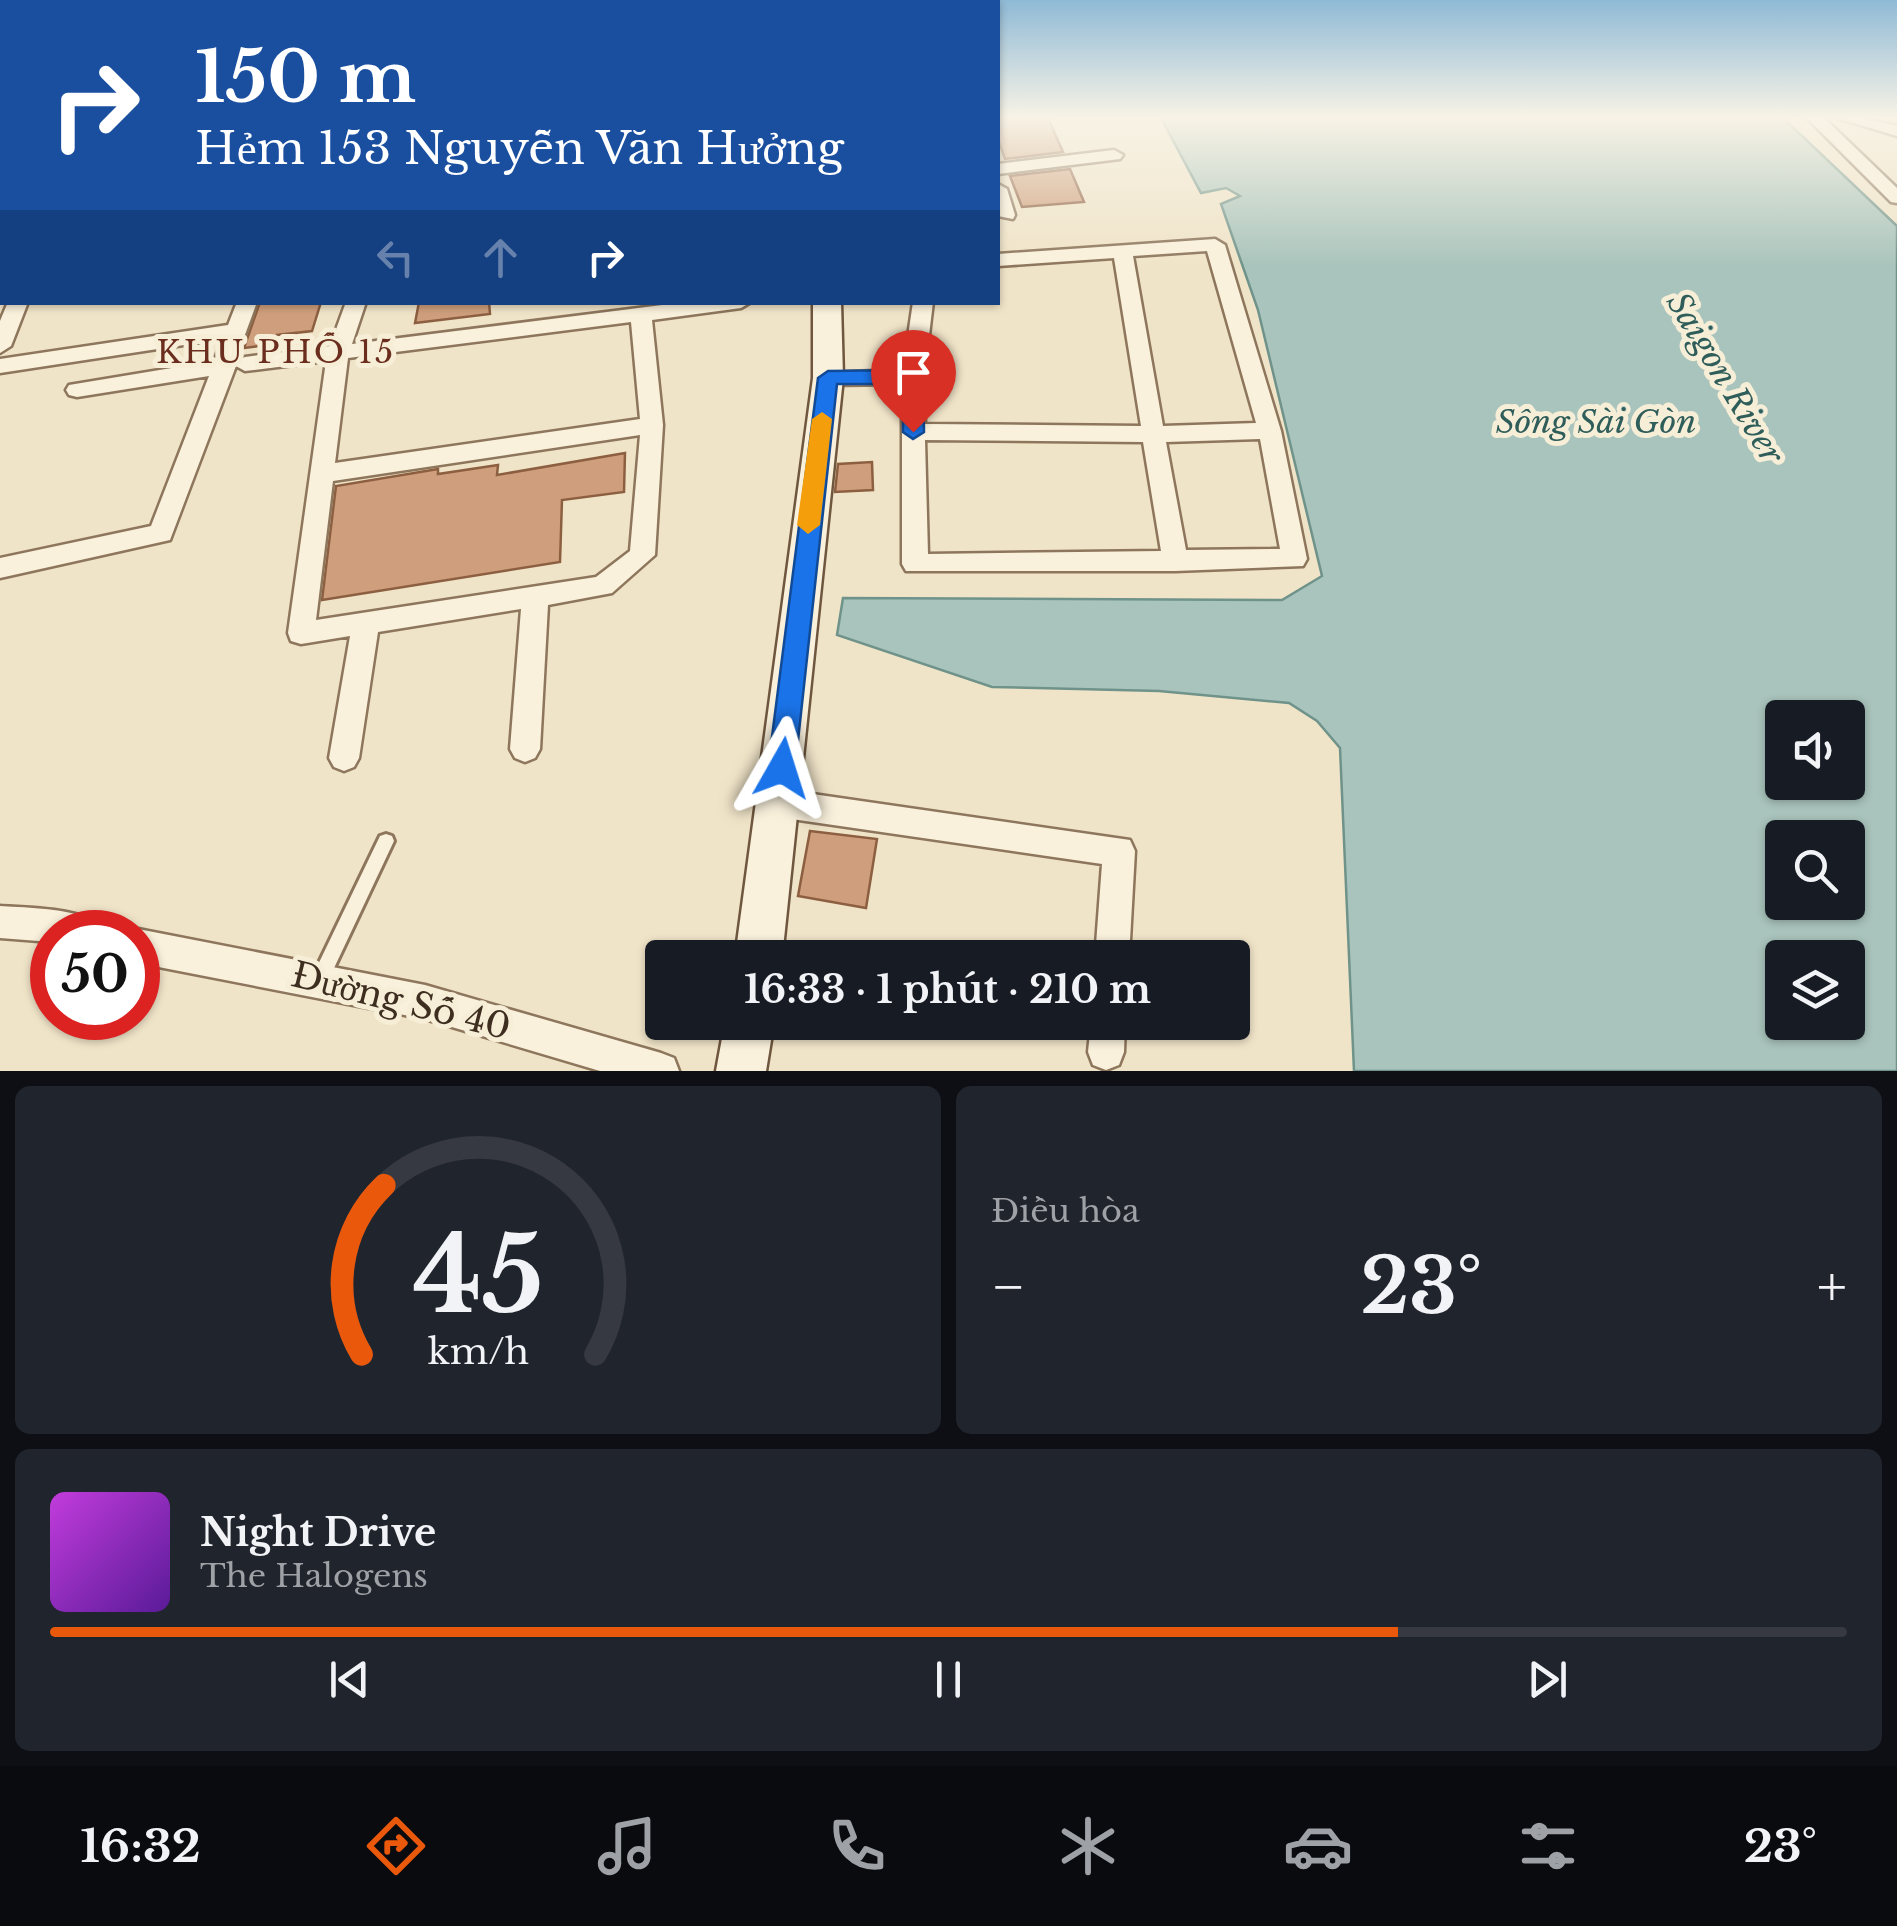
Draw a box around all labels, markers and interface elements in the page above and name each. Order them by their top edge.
text: 150 m [195,34,416,121]
icon: right [30,40,160,170]
text: Hẻm 153 Nguyễn Văn Hưởng [195,120,844,176]
icon: left [368,230,423,285]
icon: ahead [473,230,528,285]
icon: right [578,230,633,285]
water label: Saigon River [1658,285,1793,472]
pin [871,330,956,433]
district label: KHU PHỐ 15 [156,332,396,372]
icon: arrive [886,345,941,400]
water label: Sông Sài Gòn [1496,402,1696,442]
map controls [1765,700,1865,1040]
button: sound [1765,700,1865,800]
position arrow [730,716,834,820]
button: search [1765,820,1865,920]
speed limit sign: 50 [30,910,160,1040]
button: layers [1765,940,1865,1040]
street label: Đường Số 40 [287,953,515,1048]
text: 16:33 · 1 phút · 210 m [744,966,1151,1013]
text: Điều hòa [991,1191,1140,1231]
text: 45 [413,1211,543,1340]
text: 23° [1360,1240,1482,1333]
text: − [991,1253,1026,1321]
text: + [1817,1253,1847,1321]
text: km/h [427,1329,529,1374]
text: Night Drive [200,1509,436,1556]
text: The Halogens [200,1556,428,1596]
icon: previous [322,1652,377,1707]
icon: pause [921,1652,976,1707]
icon: next [1520,1652,1575,1707]
icon: directions [361,1811,431,1881]
icon: music [592,1811,662,1881]
icon: phone [822,1811,892,1881]
icon: climate [1053,1811,1123,1881]
icon: car [1283,1811,1353,1881]
icon: filters [1513,1811,1583,1881]
text: 16:32 [80,1818,201,1874]
text: 23° [1744,1818,1817,1874]

